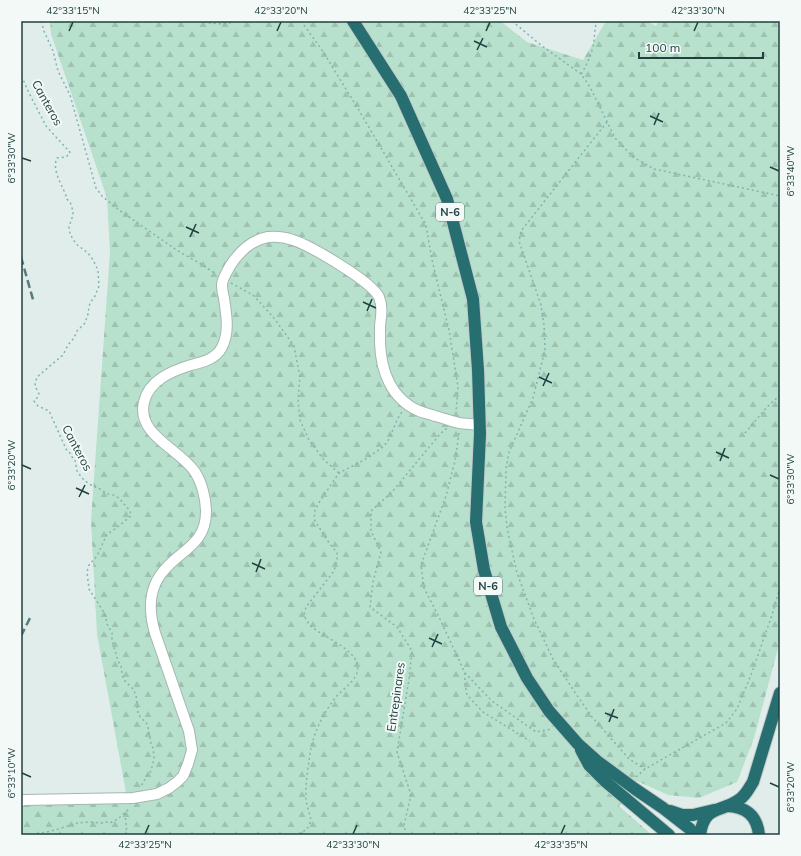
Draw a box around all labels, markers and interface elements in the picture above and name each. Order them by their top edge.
text: 42°33'15"N [46,4,100,17]
text: 42°33'20"N [254,4,308,17]
text: 42°33'25"N [463,4,517,17]
text: 42°33'30"N [671,4,725,17]
scale bar [639,34,763,60]
text: 100 m [645,40,680,55]
street label: Canteros [29,77,66,128]
text: 6°33'30"W [5,133,18,183]
text: 6°33'40"W [784,146,797,196]
road number: N-6 [436,203,464,221]
street label: Canteros [59,422,96,473]
text: 6°33'20"W [5,440,18,490]
text: 6°33'30"W [784,454,797,504]
road number: N-6 [474,577,502,595]
street label: Entrepinares [383,661,408,733]
text: 6°33'10"W [5,748,18,798]
text: 6°33'20"W [784,762,797,812]
text: 42°33'25"N [118,838,172,851]
text: 42°33'30"N [326,838,380,851]
text: 42°33'35"N [534,838,588,851]

